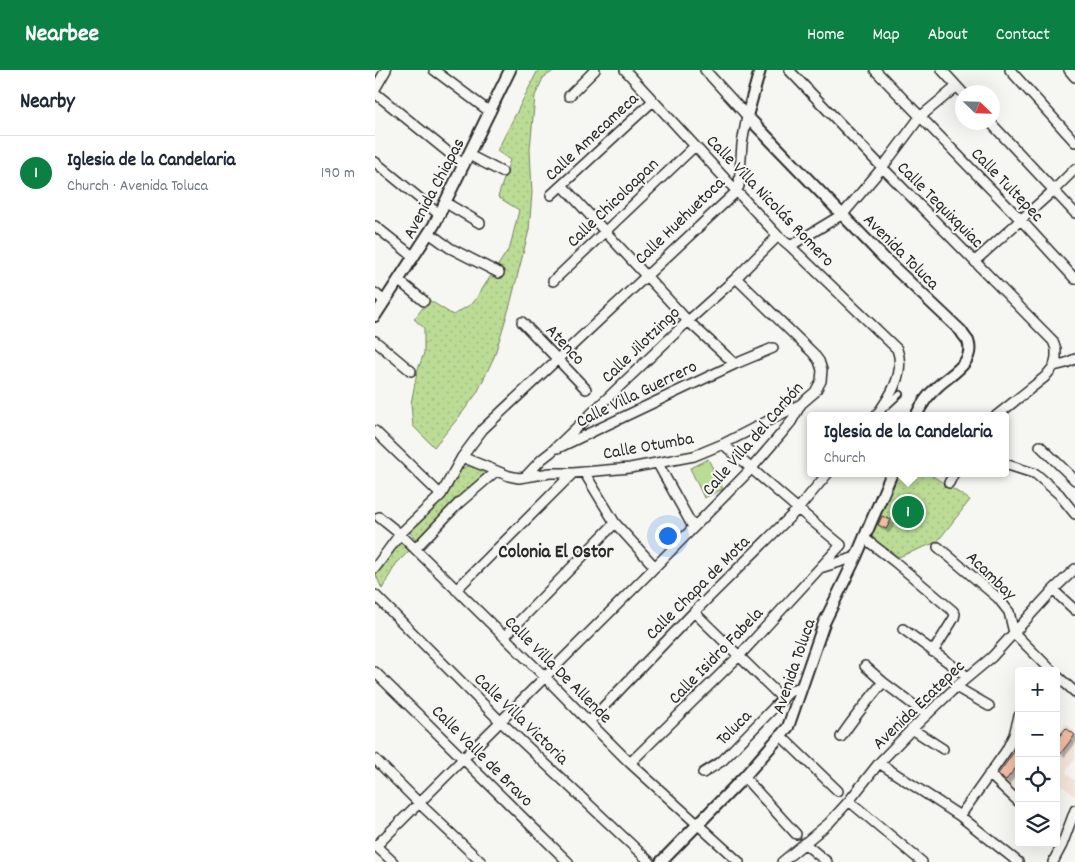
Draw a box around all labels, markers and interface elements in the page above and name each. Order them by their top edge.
text: Nearbee [25,18,99,52]
text: Home [807,23,844,48]
text: Map [872,23,900,48]
text: About [928,23,968,48]
text: Contact [996,23,1050,48]
north arrow [955,85,1000,130]
street label: Calle Amecameca [540,87,645,188]
text: Nearby [20,88,75,118]
street label: Calle Villa Nicolás Romero [699,130,839,273]
street label: Avenida Chiapas [398,134,472,244]
street label: Calle Tultepec [964,143,1048,229]
text: Iglesia de la Candelaria [67,148,235,175]
street label: Calle Chicoloapan [562,153,665,254]
street label: Calle Tequixquiac [890,157,988,255]
text: 1 [34,162,38,185]
text: 190 m [321,162,355,185]
street label: Calle Huehuetoca [630,172,732,271]
text: Church · Avenida Toluca [67,175,208,198]
street label: Avenida Toluca [856,209,945,297]
street label: Calle Jilotzingo [597,302,687,390]
street label: Atenco [539,320,590,372]
street label: Calle Villa Guerrero [572,355,702,435]
street label: Calle Villa del Carbón [697,377,811,502]
popup [807,412,1009,477]
text: Iglesia de la Candelaria [824,420,992,447]
street label: Calle Otumba [601,427,696,468]
text: Church [824,447,866,470]
pin: 1 [892,493,924,531]
your location [655,523,681,549]
street label: Calle Chapa de Mota [641,531,757,647]
district label: Colonia El Ostor [498,540,615,567]
street label: Acambay [959,546,1022,608]
street label: Calle Isidro Fabela [664,602,770,711]
street label: Calle Villa De Allende [498,611,617,730]
street label: Avenida Toluca [767,615,824,718]
street label: Avenida Ecatepec [868,655,971,756]
map controls [1015,667,1060,847]
button: + [1015,667,1060,712]
street label: Calle Villa Victoria [467,668,574,772]
street label: Calle Valle de Bravo [425,700,538,813]
street label: Toluca [711,705,759,752]
button: − [1015,712,1060,757]
button: locate [1015,757,1060,802]
button: layers [1015,802,1060,847]

